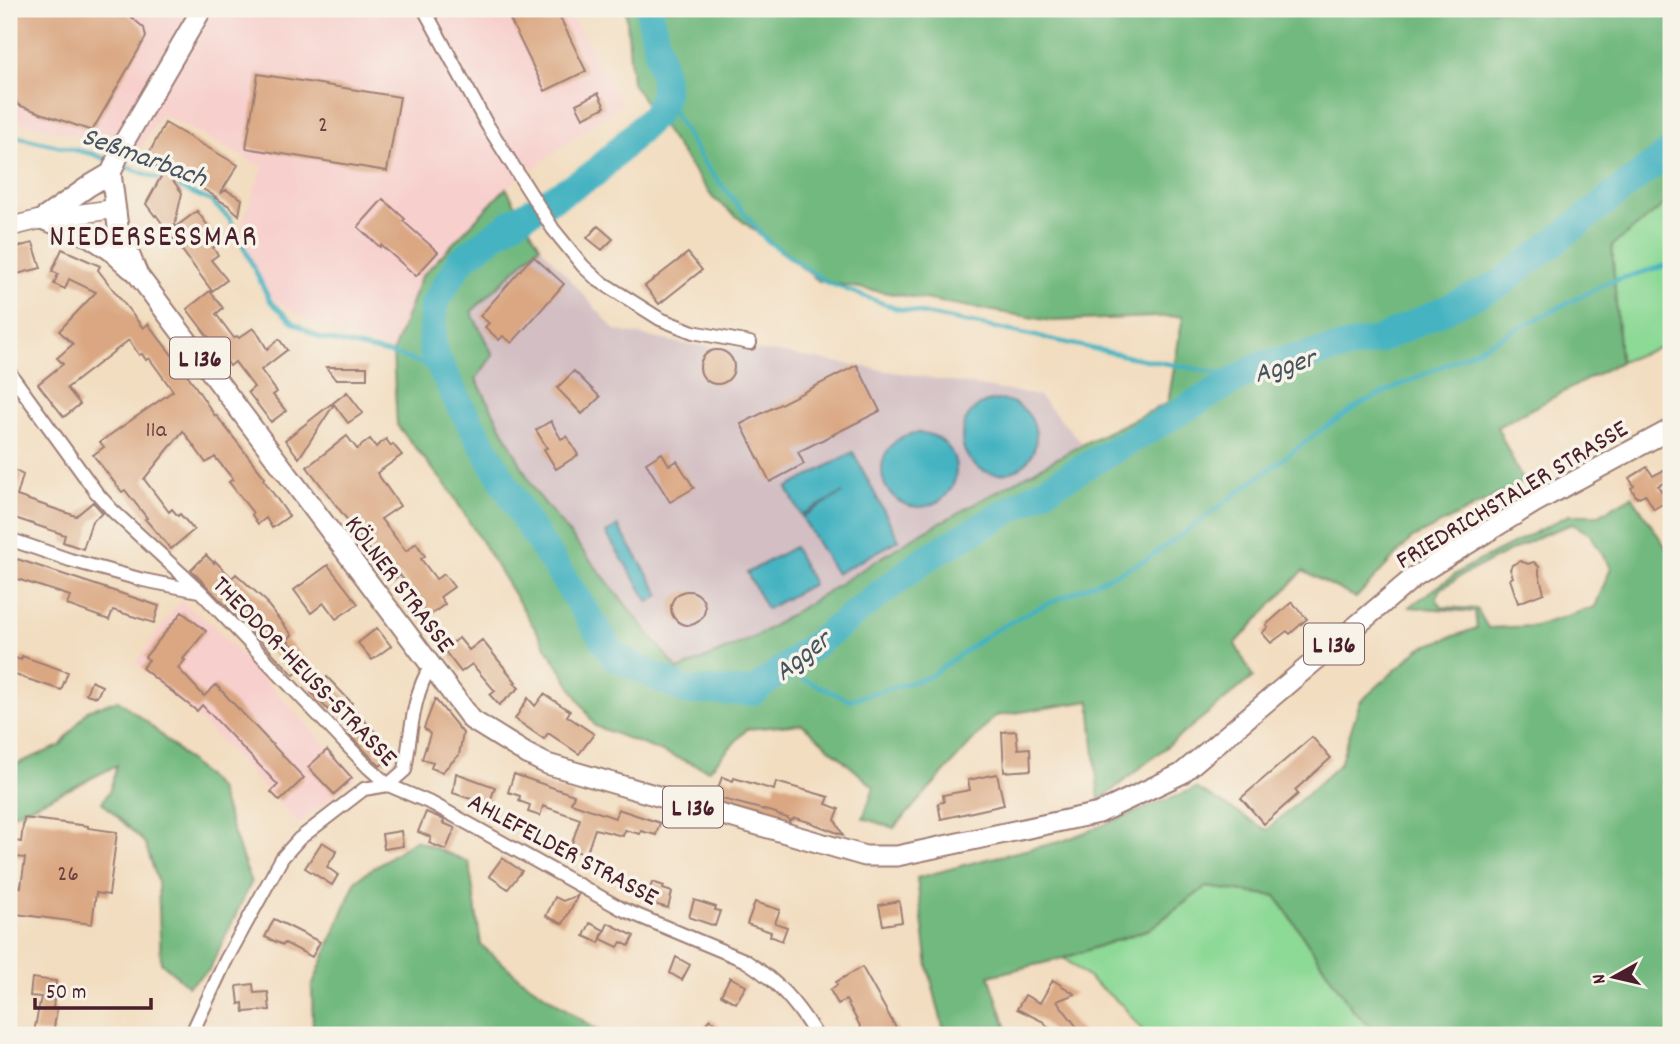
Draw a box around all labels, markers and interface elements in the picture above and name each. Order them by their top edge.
house number: 2 [318,110,328,143]
water label: Seßmarbach [75,119,212,201]
district label: NIEDERSESSMAR [49,218,259,261]
road number: L 136 [170,338,230,379]
water label: Agger [1250,340,1324,397]
street label: FRIEDRICHSTALER STRASSE [1390,412,1636,580]
house number: 11a [146,415,168,448]
street label: KÖLNER STRASSE [334,509,462,662]
street label: THEODOR-HEUSS-STRASSE [202,568,405,777]
water label: Agger [767,621,844,693]
road number: L 136 [1304,624,1364,664]
street label: AHLEFELDER STRASSE [460,785,664,917]
road number: L 136 [663,786,723,828]
house number: 26 [57,859,79,892]
north arrow [1578,942,1648,1012]
scale bar [35,967,150,1011]
text: N [1587,972,1615,985]
text: 50 m [46,979,86,1009]

